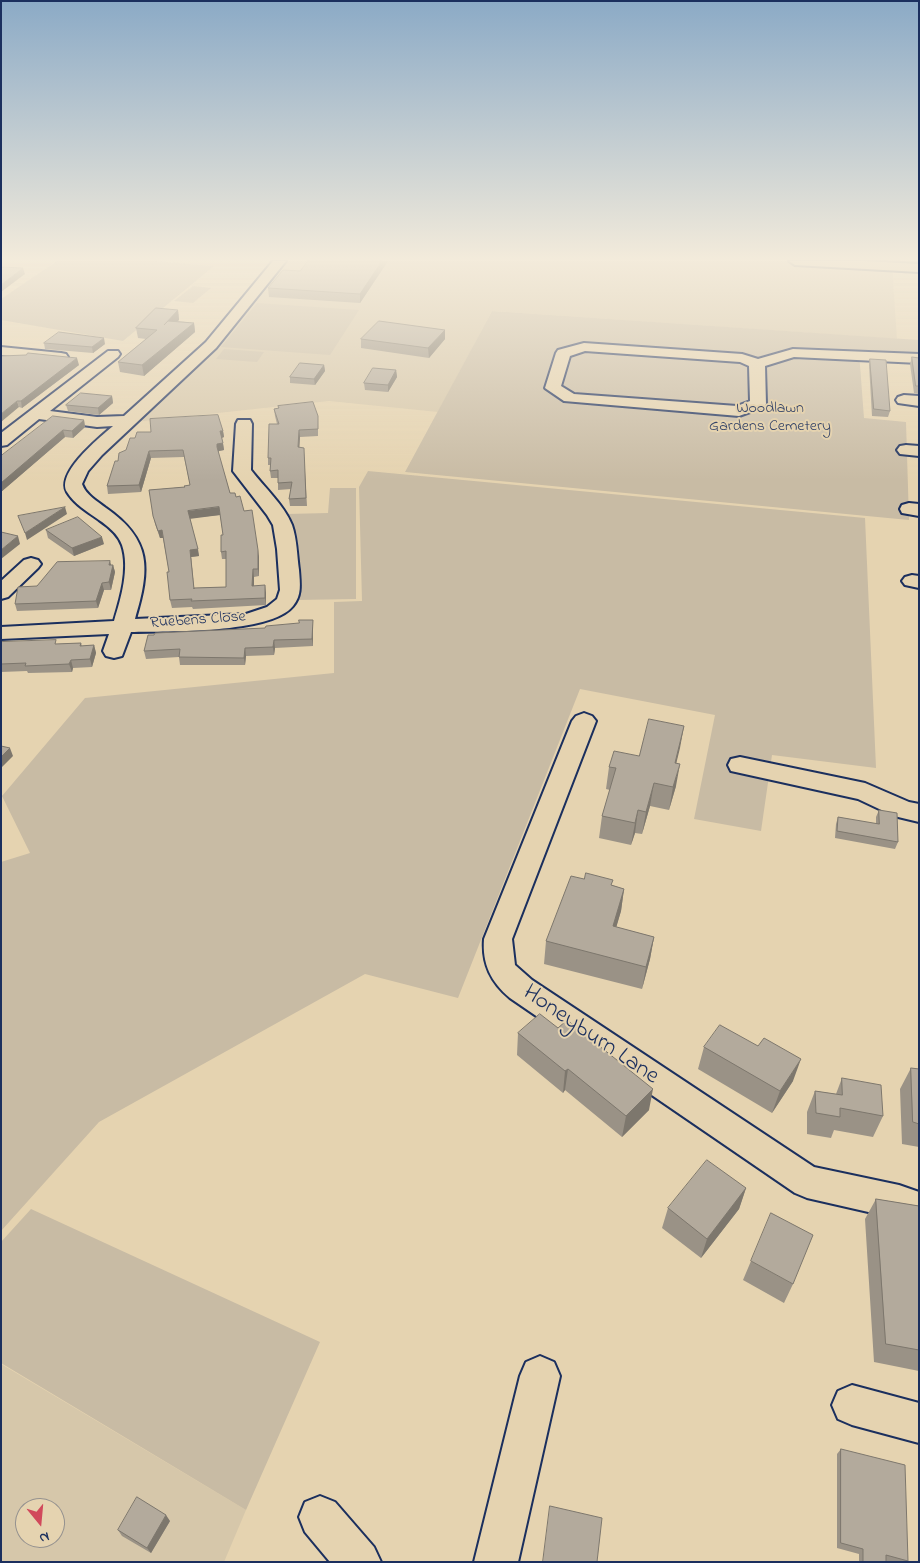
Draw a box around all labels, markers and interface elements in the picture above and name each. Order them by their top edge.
park label: Woodlawn Gardens Cemetery [709,399,831,437]
street label: Ruebens Close [150,608,246,634]
street label: Honeyburn Lane [516,980,664,1092]
north arrow [15,1498,65,1548]
text: N [37,1525,52,1548]

